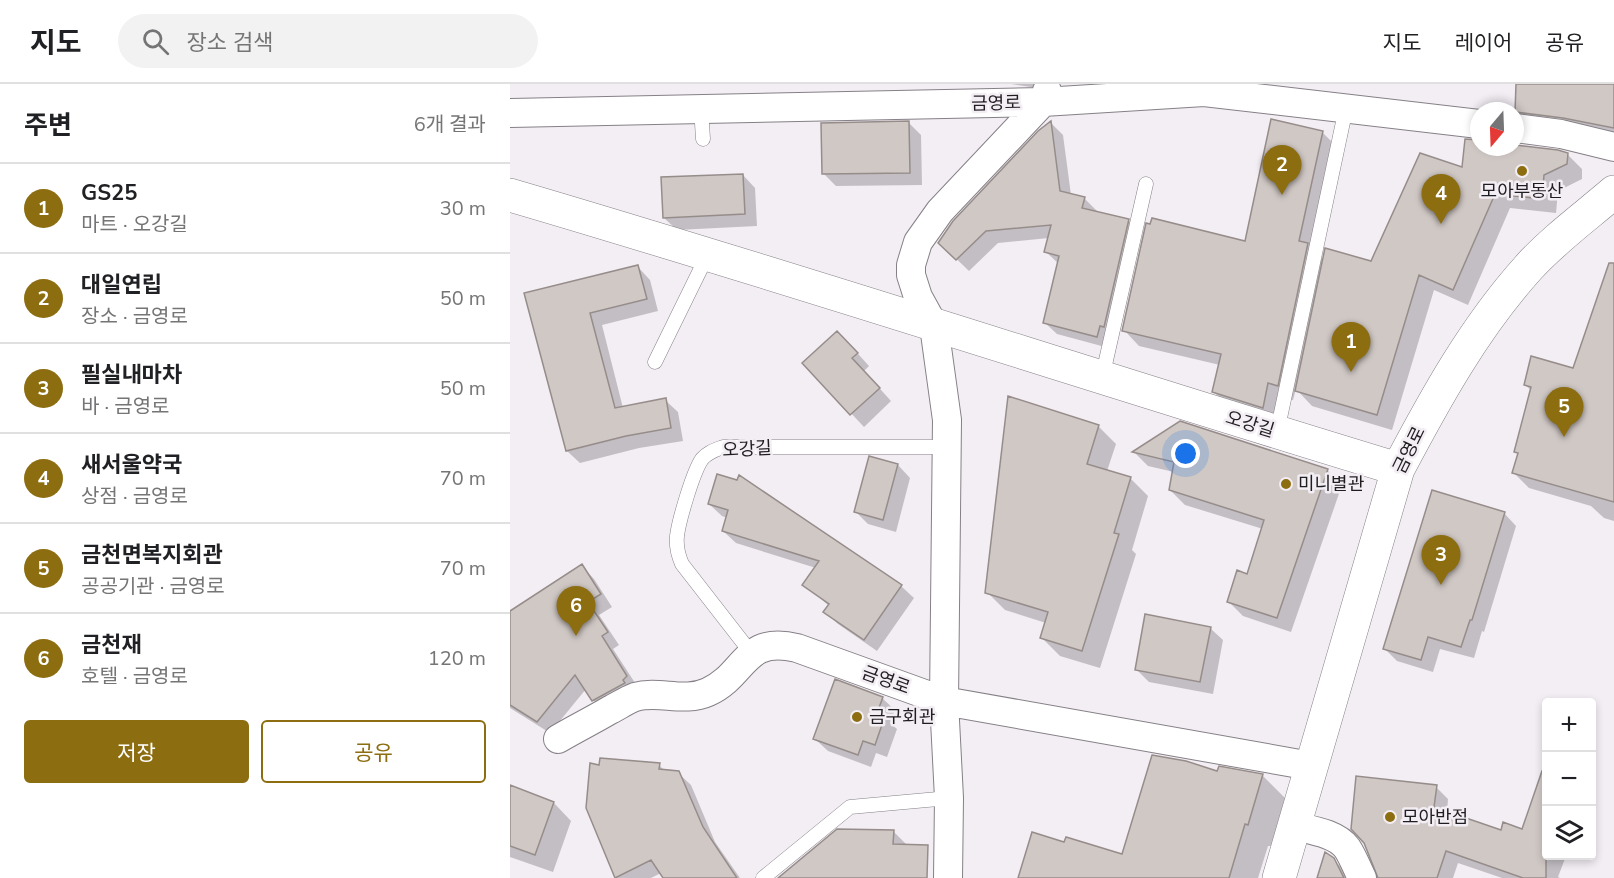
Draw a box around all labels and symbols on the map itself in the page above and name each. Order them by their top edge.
street label: 금영로 [971,91,1021,115]
north arrow [1470,102,1524,156]
pin: 2 [1262,146,1302,195]
marker: 모아부동산 [1515,164,1529,178]
pin: 4 [1422,174,1460,224]
place label: 모아부동산 [1481,179,1563,203]
pin: 1 [1332,322,1370,372]
pin: 5 [1544,388,1584,437]
street label: 오강길 [1223,405,1277,443]
street label: 금영로 [1387,422,1431,478]
street label: 오강길 [722,436,772,462]
your location [1171,439,1200,468]
place label: 미니별관 [1298,472,1365,496]
marker: 미니별관 [1279,477,1293,491]
pin: 3 [1422,536,1460,585]
pin: 6 [556,586,596,636]
street label: 금영로 [859,660,913,700]
place label: 금구회관 [869,705,936,729]
marker: 금구회관 [850,710,864,724]
place label: 모아반점 [1402,805,1468,829]
marker: 모아반점 [1383,810,1397,824]

